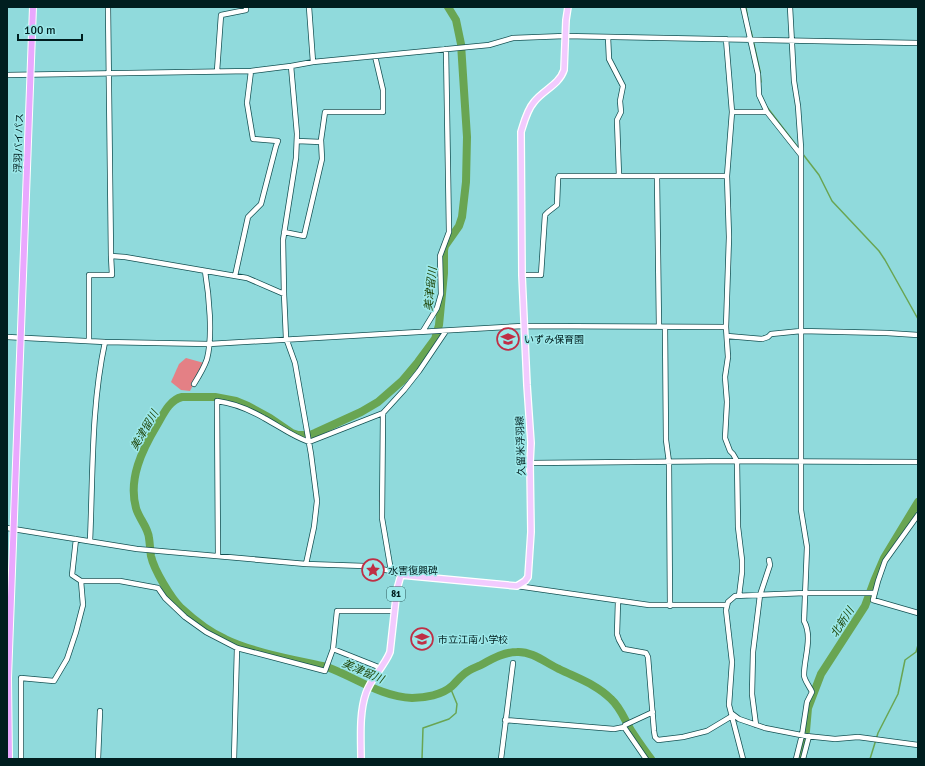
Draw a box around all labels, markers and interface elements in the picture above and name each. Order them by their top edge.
scale bar [18,16,82,42]
text: 100 m [24,23,56,38]
street label: 浮羽バイパス [12,113,26,173]
water label: 美津留川 [422,265,439,312]
school or university icon: いずみ保育園 [495,326,521,352]
place label: いずみ保育園 [524,334,584,346]
water label: 美津留川 [128,407,162,453]
street label: 久留米浮羽線 [514,416,528,476]
place icon: 水害復興碑 [360,557,386,583]
place label: 水害復興碑 [388,565,438,577]
road number: 81 [387,587,405,601]
water label: 北新川 [828,604,857,640]
school or university icon: 市立江南小学校 [409,626,435,652]
place label: 市立江南小学校 [438,634,508,646]
water label: 美津留川 [340,657,387,686]

